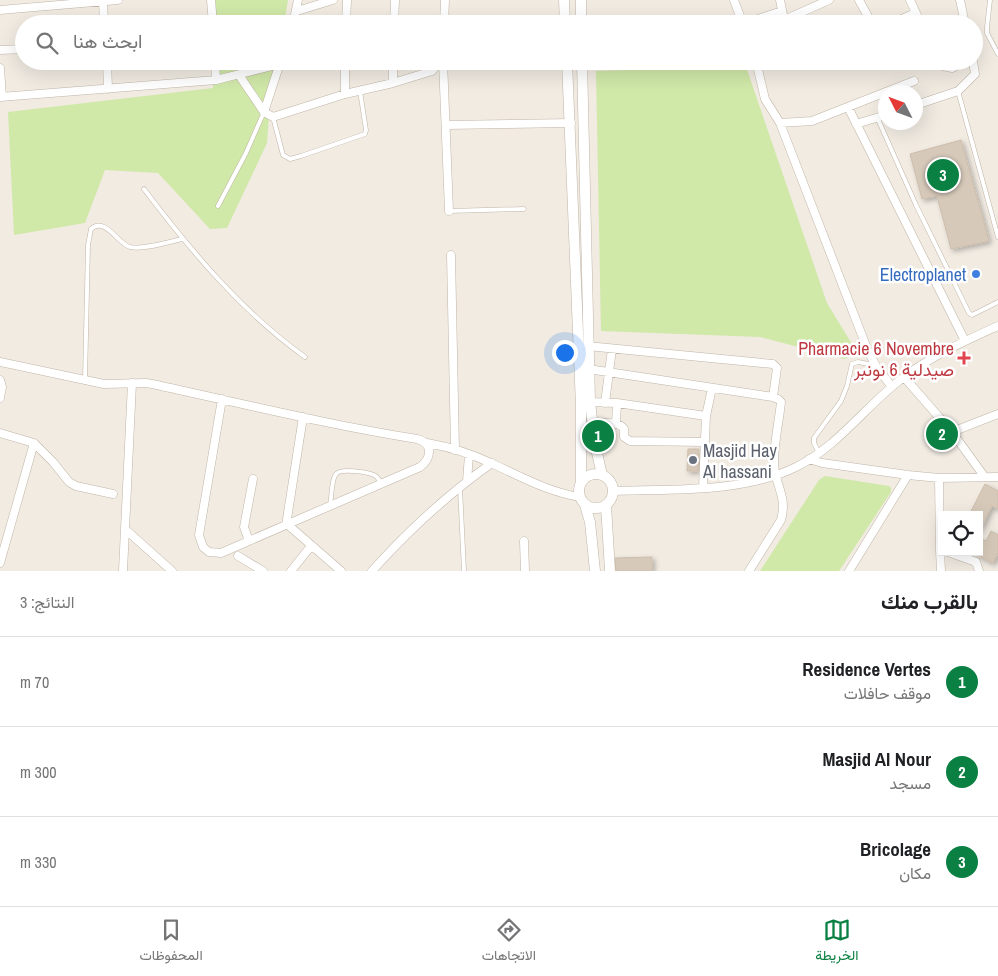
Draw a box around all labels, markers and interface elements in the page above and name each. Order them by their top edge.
search box [15,15,983,70]
text: ابحث هنا [73,28,143,54]
icon: search [33,29,61,57]
north arrow [878,85,923,130]
pin: 3 [927,156,959,194]
place label: Electroplanet [880,262,966,287]
marker: Electroplanet [970,268,982,280]
place label: Pharmacie 6 Novembre صيدلية 6 نونبر [798,336,954,382]
your location [552,340,578,366]
marker: Pharmacie 6 Novembre صيدلية 6 نونبر [958,352,970,364]
pin: 2 [926,415,958,453]
pin: 1 [582,417,614,455]
place label: Masjid Hay Al hassani [702,438,777,484]
marker: Masjid Hay Al hassani [687,454,699,466]
map controls [938,511,983,556]
button: locate [938,511,983,556]
text: بالقرب منك [881,587,978,616]
text: النتائج: 3 [20,591,75,613]
text: Residence Vertes [802,656,931,682]
text: 70 m [20,671,49,693]
text: 1 [958,671,966,693]
text: موقف حافلات [844,682,931,704]
text: Masjid Al Nour [822,746,931,772]
text: 300 m [20,761,56,783]
text: 2 [958,761,966,783]
text: مسجد [890,772,931,794]
text: Bricolage [860,836,931,862]
text: 330 m [20,851,56,873]
text: 3 [958,851,966,873]
text: مكان [899,862,931,884]
tab: المحفوظات [140,916,203,968]
tab: الاتجاهات [482,916,536,968]
tab: الخريطة [815,916,858,968]

